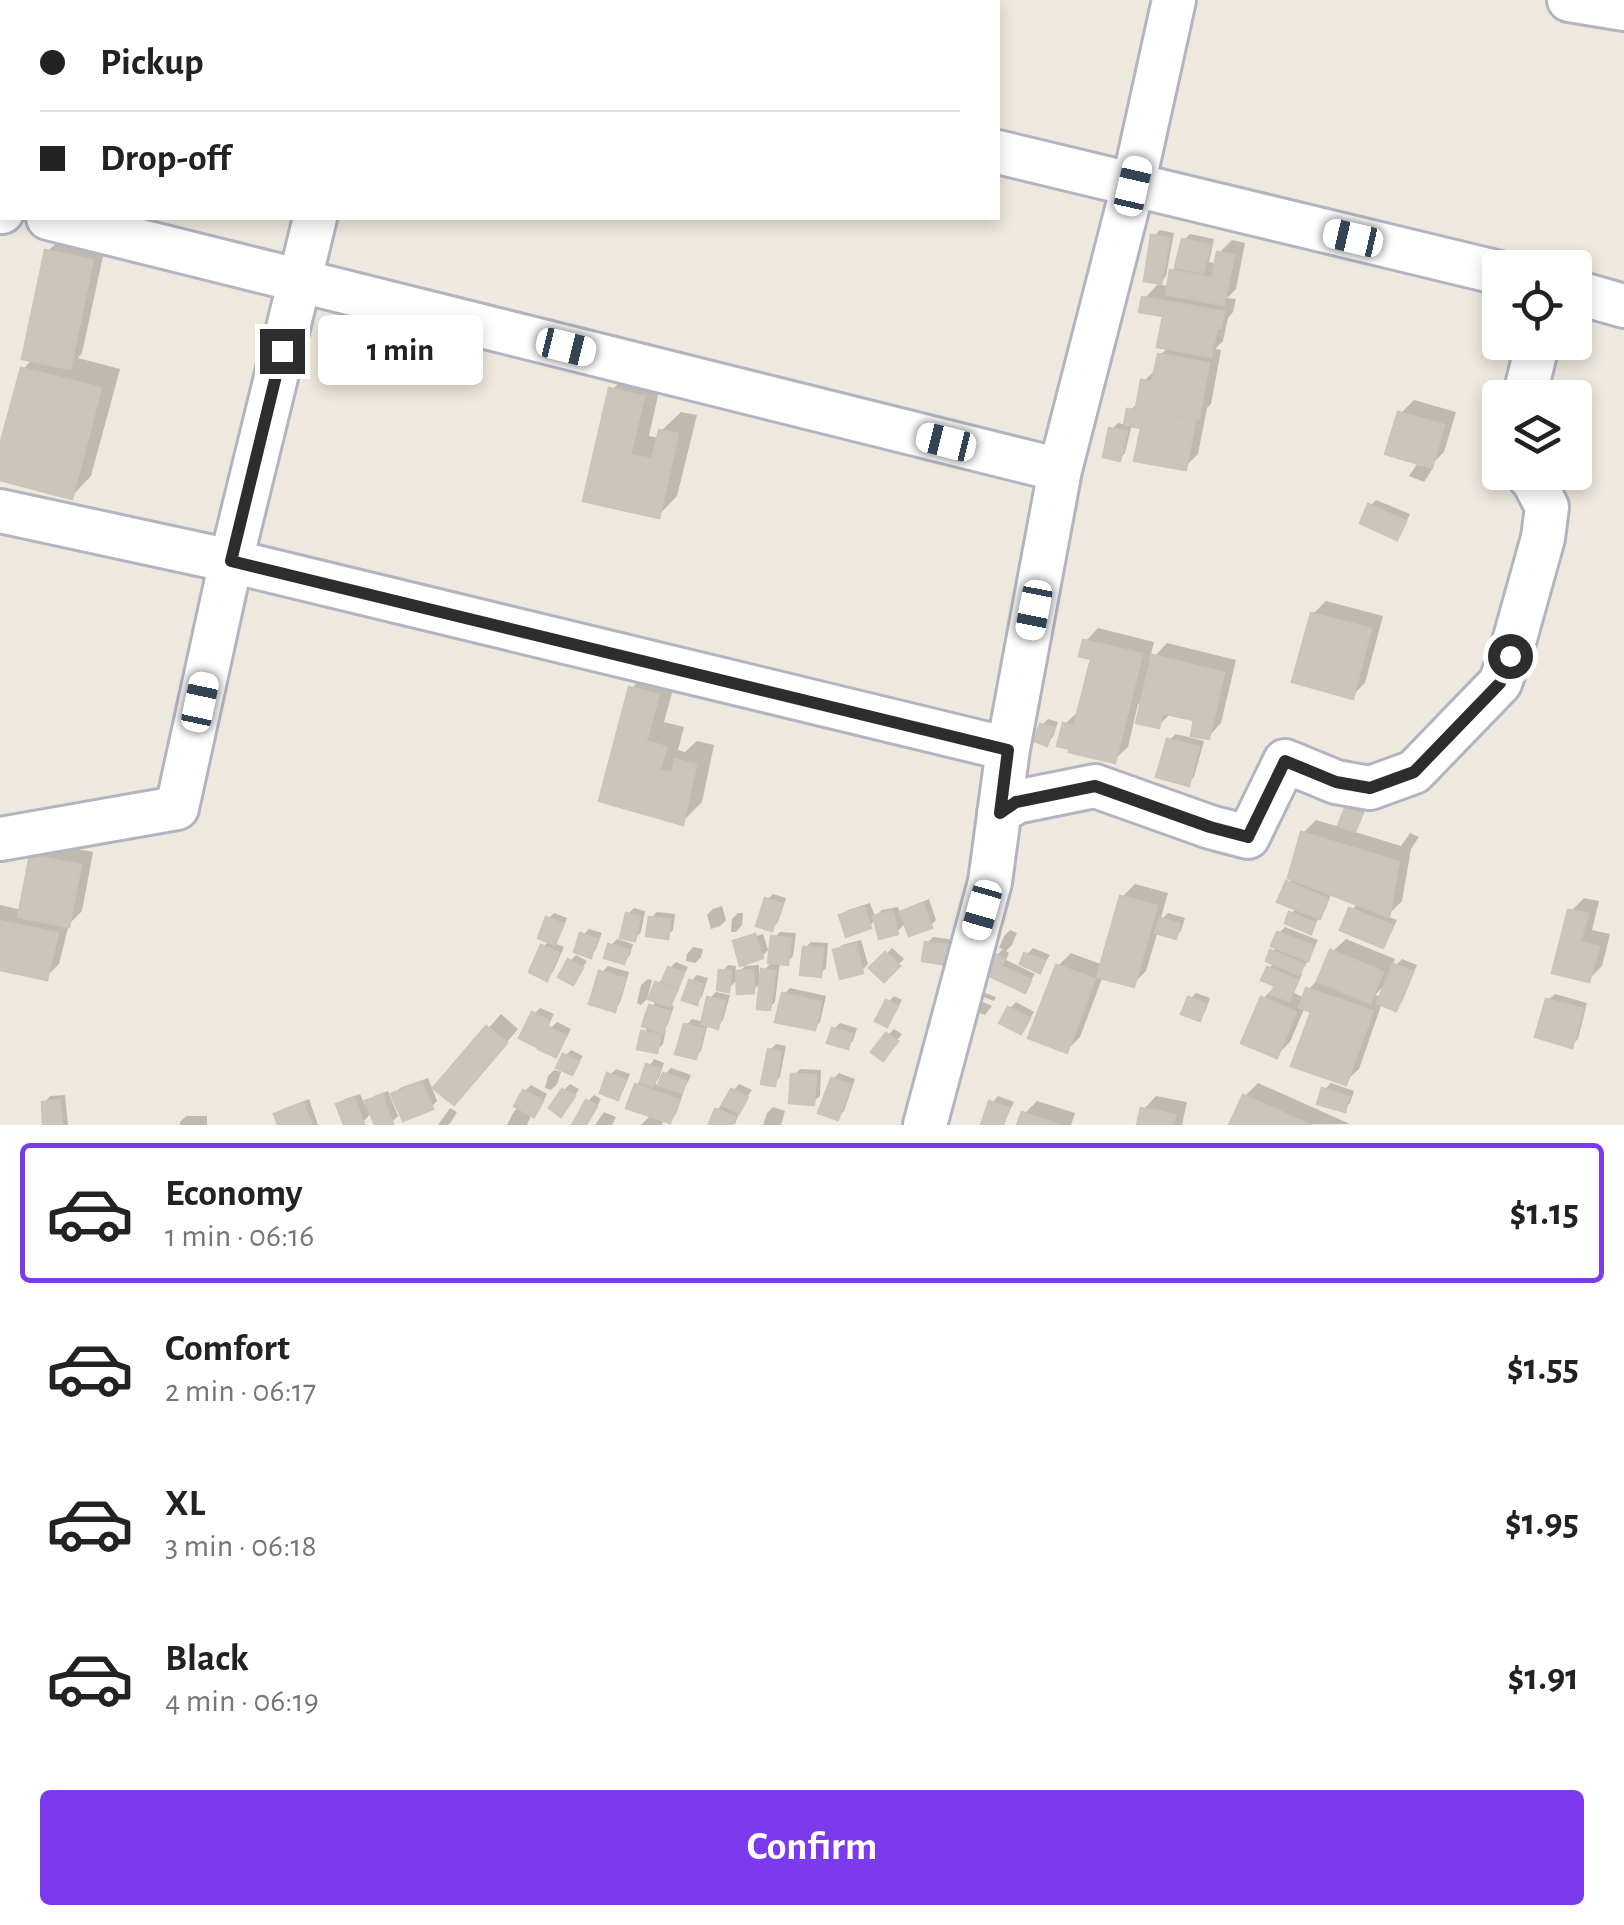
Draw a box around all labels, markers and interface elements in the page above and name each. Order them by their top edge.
text: Pickup [100,44,204,82]
text: Drop-off [100,140,231,178]
car [1112,153,1154,219]
car [1320,217,1386,259]
map controls [1482,250,1592,490]
button: locate [1482,250,1592,360]
callout: 1 min [317,316,482,386]
car [533,325,599,369]
route end [260,329,305,374]
text: 1 min [367,334,434,366]
button: layers [1482,380,1592,490]
car [913,420,979,464]
car [1014,578,1054,642]
route start [1488,634,1533,679]
car [179,670,221,734]
car [959,877,1005,943]
icon: car [45,1168,135,1258]
text: Economy [165,1175,303,1213]
text: $1.15 [1509,1194,1579,1232]
text: 1 min · 06:16 [165,1220,314,1252]
icon: car [45,1323,135,1413]
text: Comfort [165,1330,290,1368]
text: $1.55 [1507,1349,1579,1387]
text: 2 min · 06:17 [165,1375,316,1407]
icon: car [45,1478,135,1568]
text: XL [165,1485,205,1523]
text: $1.95 [1505,1504,1579,1542]
text: 3 min · 06:18 [165,1530,317,1562]
icon: car [45,1633,135,1723]
text: Black [165,1640,249,1678]
text: $1.91 [1507,1659,1579,1697]
text: 4 min · 06:19 [165,1685,319,1717]
button: Confirm [40,1790,1584,1905]

